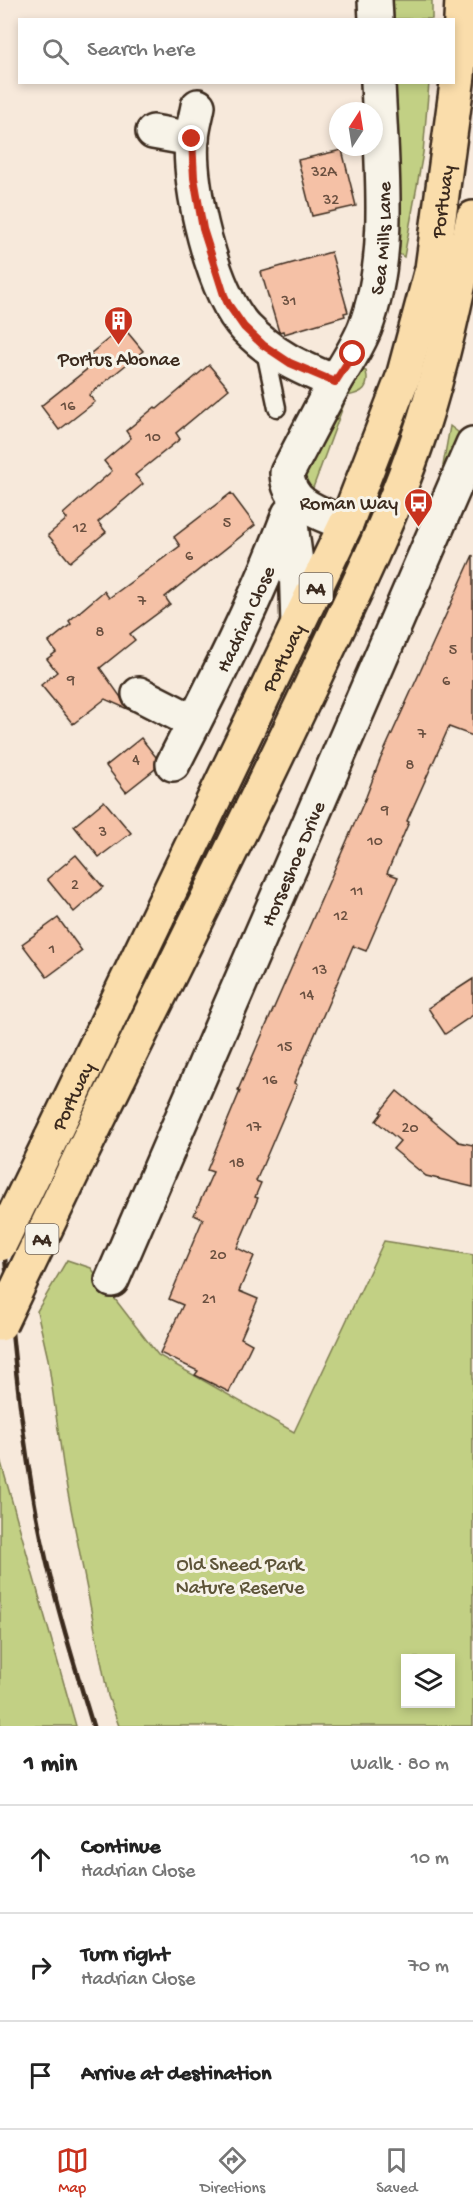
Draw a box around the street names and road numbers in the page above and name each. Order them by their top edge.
street label: Portway [428,164,461,240]
street label: Sea Mills Lane [367,181,398,297]
street label: Hadrian Close [213,563,282,677]
road number: A4 [300,573,332,603]
street label: Portway [258,621,311,698]
street label: Horseshoe Drive [258,798,333,931]
street label: Portway [48,1059,101,1136]
road number: A4 [26,1224,58,1254]

